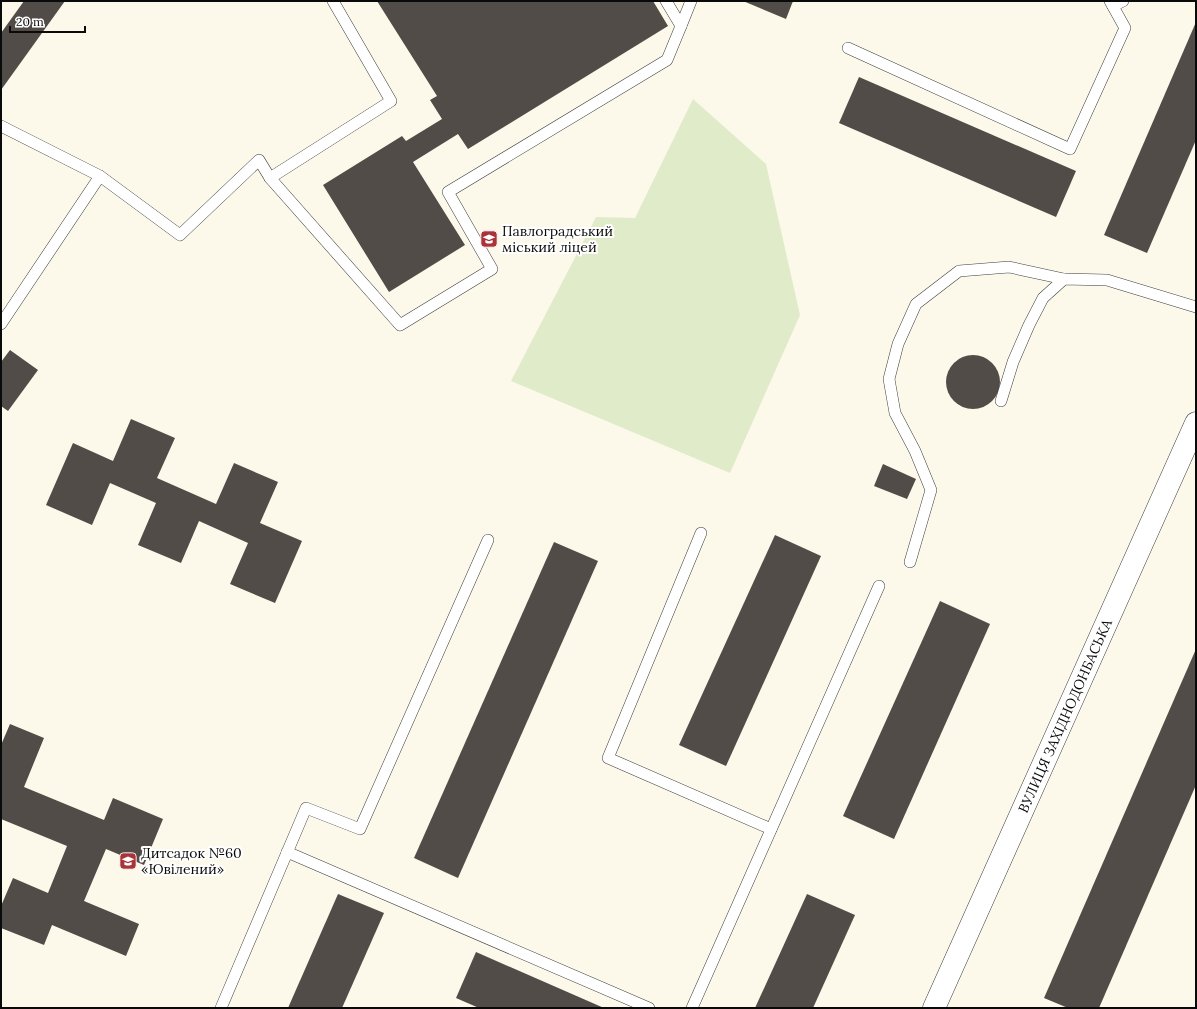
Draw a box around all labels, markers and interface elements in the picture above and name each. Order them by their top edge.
scale bar [10,8,85,34]
text: 20 m [16,14,44,29]
place label: Павлоградський міський ліцей [502,222,613,256]
school or university icon: Павлоградський міський ліцей [479,229,499,249]
street label: ВУЛИЦЯ ЗАХІДНОДОНБАСЬКА [1014,616,1116,816]
place label: Дитсадок №60 «Ювілений» [141,844,242,878]
school or university icon: Дитсадок №60 «Ювілений» [118,851,138,871]

